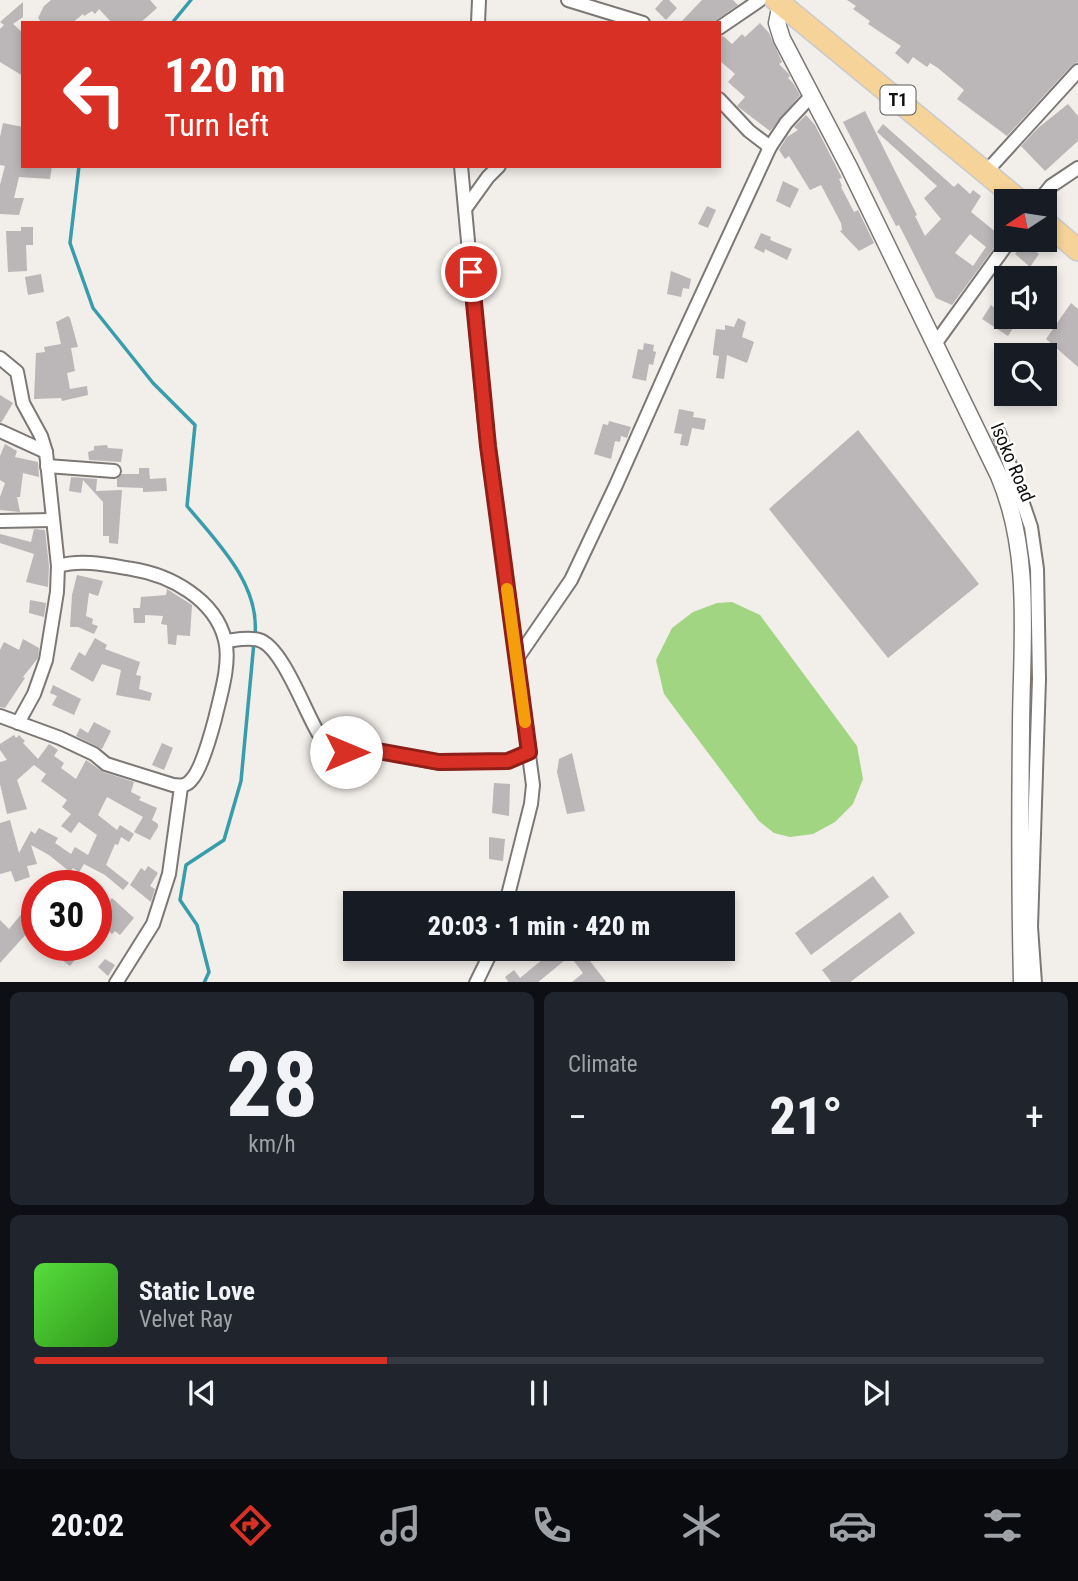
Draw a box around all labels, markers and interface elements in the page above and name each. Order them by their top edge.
text: 120 m [164,47,286,104]
icon: left [49,49,140,140]
road number: T1 [880,86,916,114]
text: Turn left [164,106,269,144]
north arrow [994,189,1057,252]
map controls [994,189,1057,406]
pin [441,242,501,302]
icon: arrive [452,253,490,291]
button: sound [994,266,1057,329]
button: search [994,343,1057,406]
street label: Isoko Road [986,419,1039,505]
position arrow [309,715,383,789]
speed limit sign: 30 [21,870,112,961]
text: 20:03 · 1 min · 420 m [428,911,650,941]
text: 28 [226,1032,318,1138]
text: Climate [568,1051,638,1078]
text: 21° [769,1086,843,1147]
text: − [568,1095,587,1139]
text: + [1025,1095,1044,1139]
text: km/h [248,1131,296,1158]
text: Static Love [139,1276,255,1306]
text: Velvet Ray [139,1306,233,1333]
icon: previous [183,1374,221,1412]
icon: pause [520,1374,558,1412]
icon: next [857,1374,895,1412]
icon: directions [226,1501,275,1550]
icon: music [376,1501,425,1550]
icon: phone [527,1501,576,1550]
icon: climate [677,1501,726,1550]
icon: car [828,1501,877,1550]
icon: filters [978,1501,1027,1550]
text: 20:02 [51,1506,124,1544]

